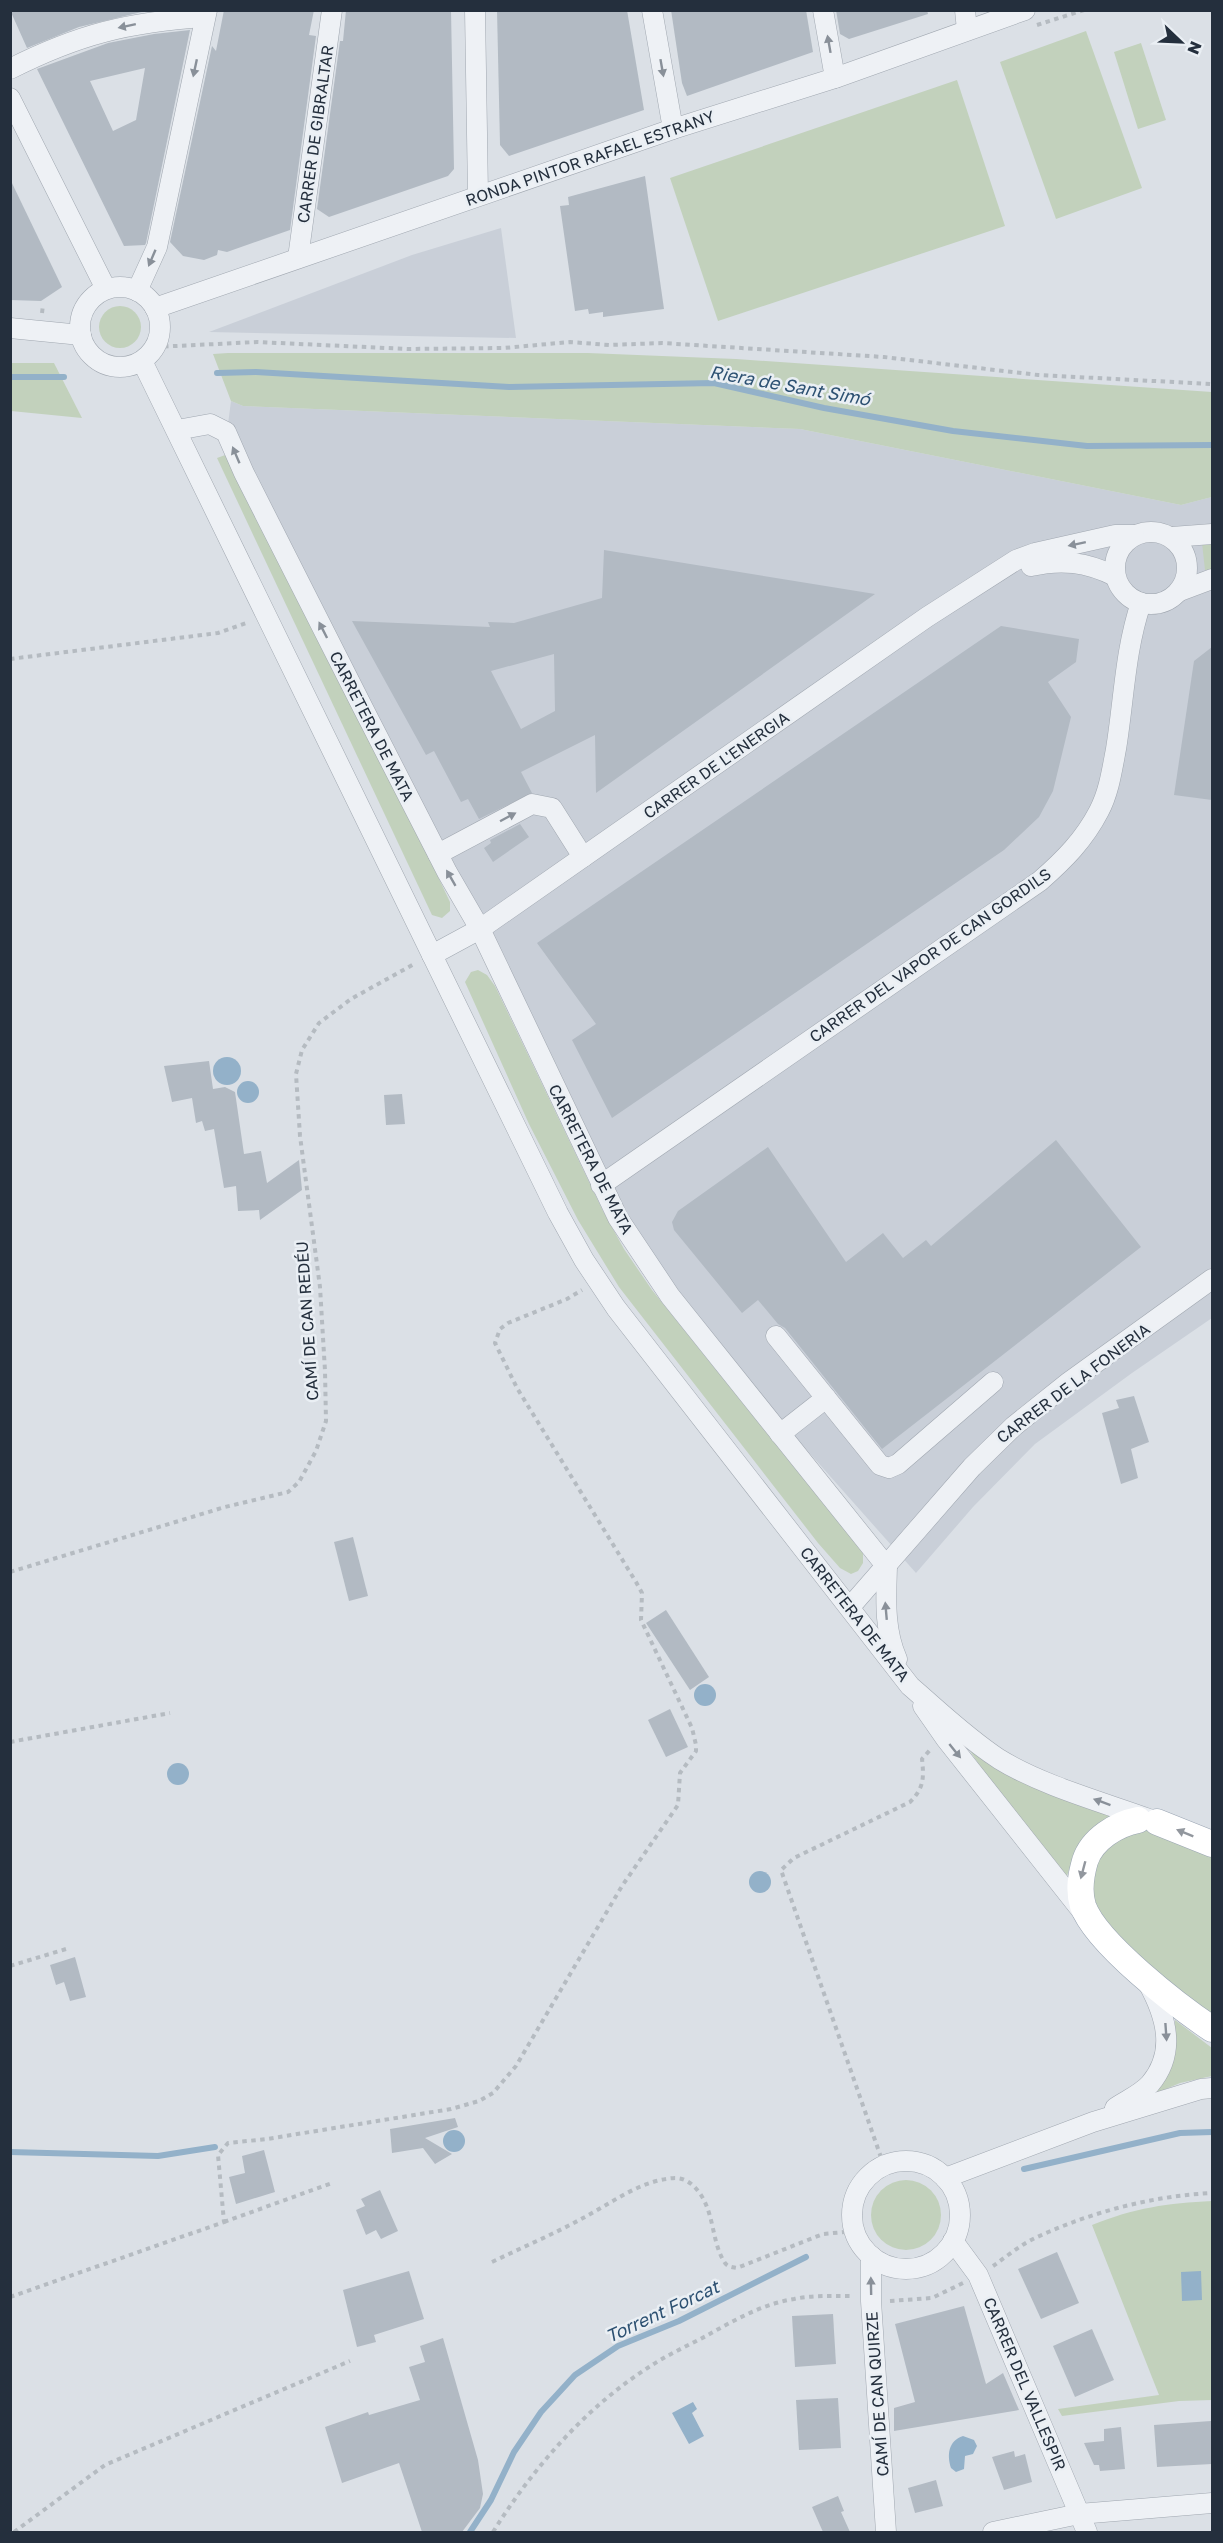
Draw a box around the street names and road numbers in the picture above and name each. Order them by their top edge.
street label: CARRER DE GIBRALTAR [293,44,337,224]
street label: RONDA PINTOR RAFAEL ESTRANY [463,106,718,210]
street label: CARRETERA DE MATA [325,648,419,805]
street label: CARRER DE L'ENERGIA [639,707,793,823]
street label: CARRER DEL VAPOR DE CAN GORDILS [805,863,1055,1047]
street label: CARRETERA DE MATA [544,1081,638,1238]
street label: CAMÍ DE CAN REDÉU [291,1241,323,1401]
street label: CARRER DE LA FONERIA [992,1319,1154,1447]
street label: CARRETERA DE MATA [796,1543,914,1686]
street label: CARRER DEL VALLESPIR [979,2294,1071,2474]
street label: CAMÍ DE CAN QUIRZE [861,2311,893,2477]

